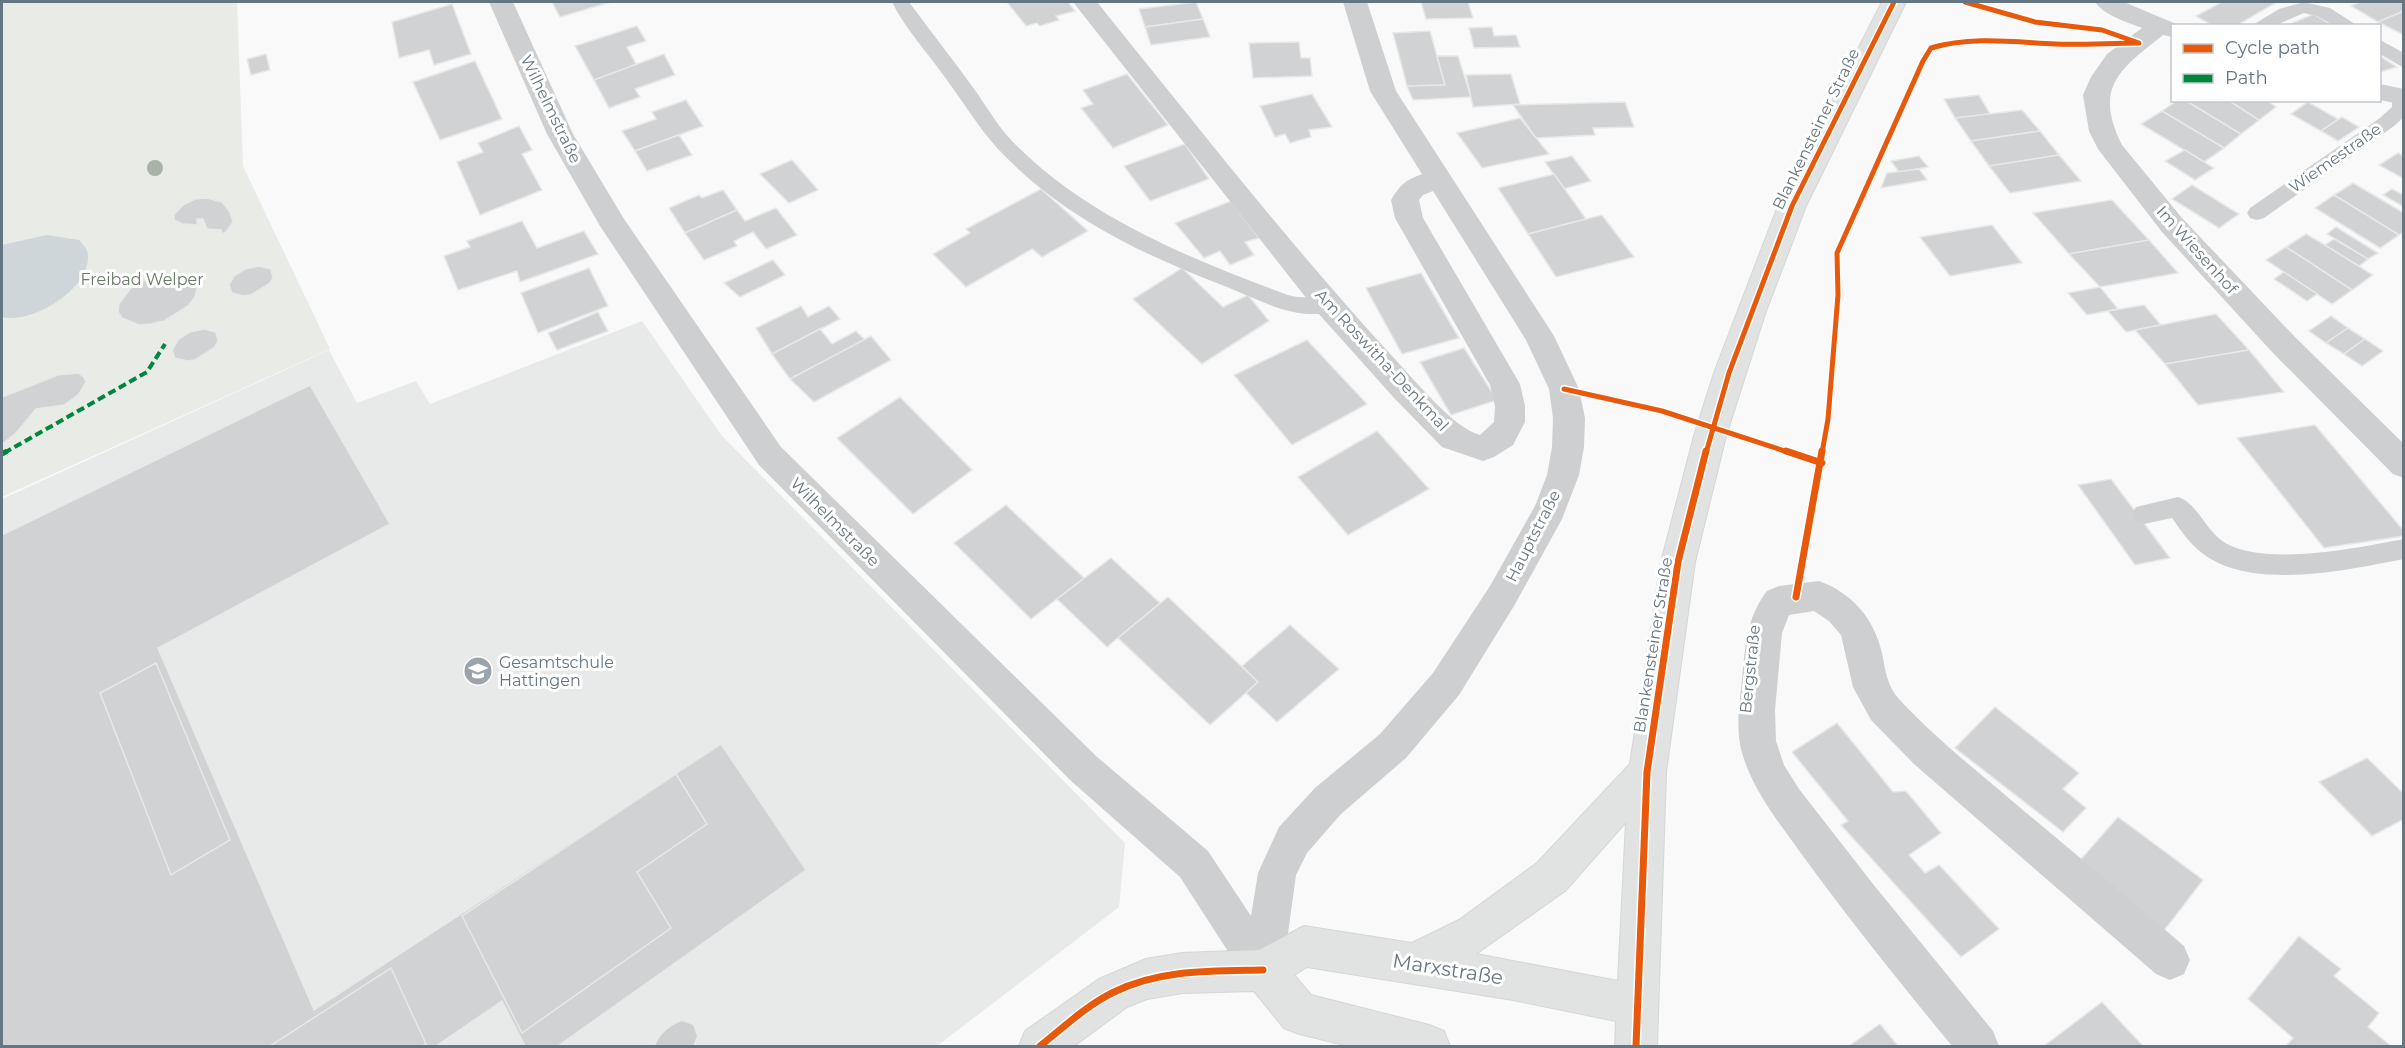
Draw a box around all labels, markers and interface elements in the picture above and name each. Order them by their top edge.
legend [2171,24,2381,102]
text: Cycle path [2225,37,2320,59]
street label: Blankensteiner Straße [1769,45,1863,213]
street label: Wilhelmstraße [517,52,585,166]
text: Path [2225,67,2268,89]
street label: Wiemestraße [2285,119,2385,197]
street label: Im Wiesenhof [2152,202,2242,298]
park label: Freibad Welper [80,270,204,289]
street label: Am Roswitha-Denkmal [1311,285,1453,435]
street label: Wilhelmstraße [787,474,883,570]
street label: Hauptstraße [1502,487,1564,585]
street label: Blankensteiner Straße [1630,556,1676,734]
street label: Bergstraße [1736,624,1764,714]
place label: Gesamtschule Hattingen [499,653,614,690]
school or university icon: Gesamtschule Hattingen [462,655,494,687]
street label: Marxstraße [1391,948,1505,990]

